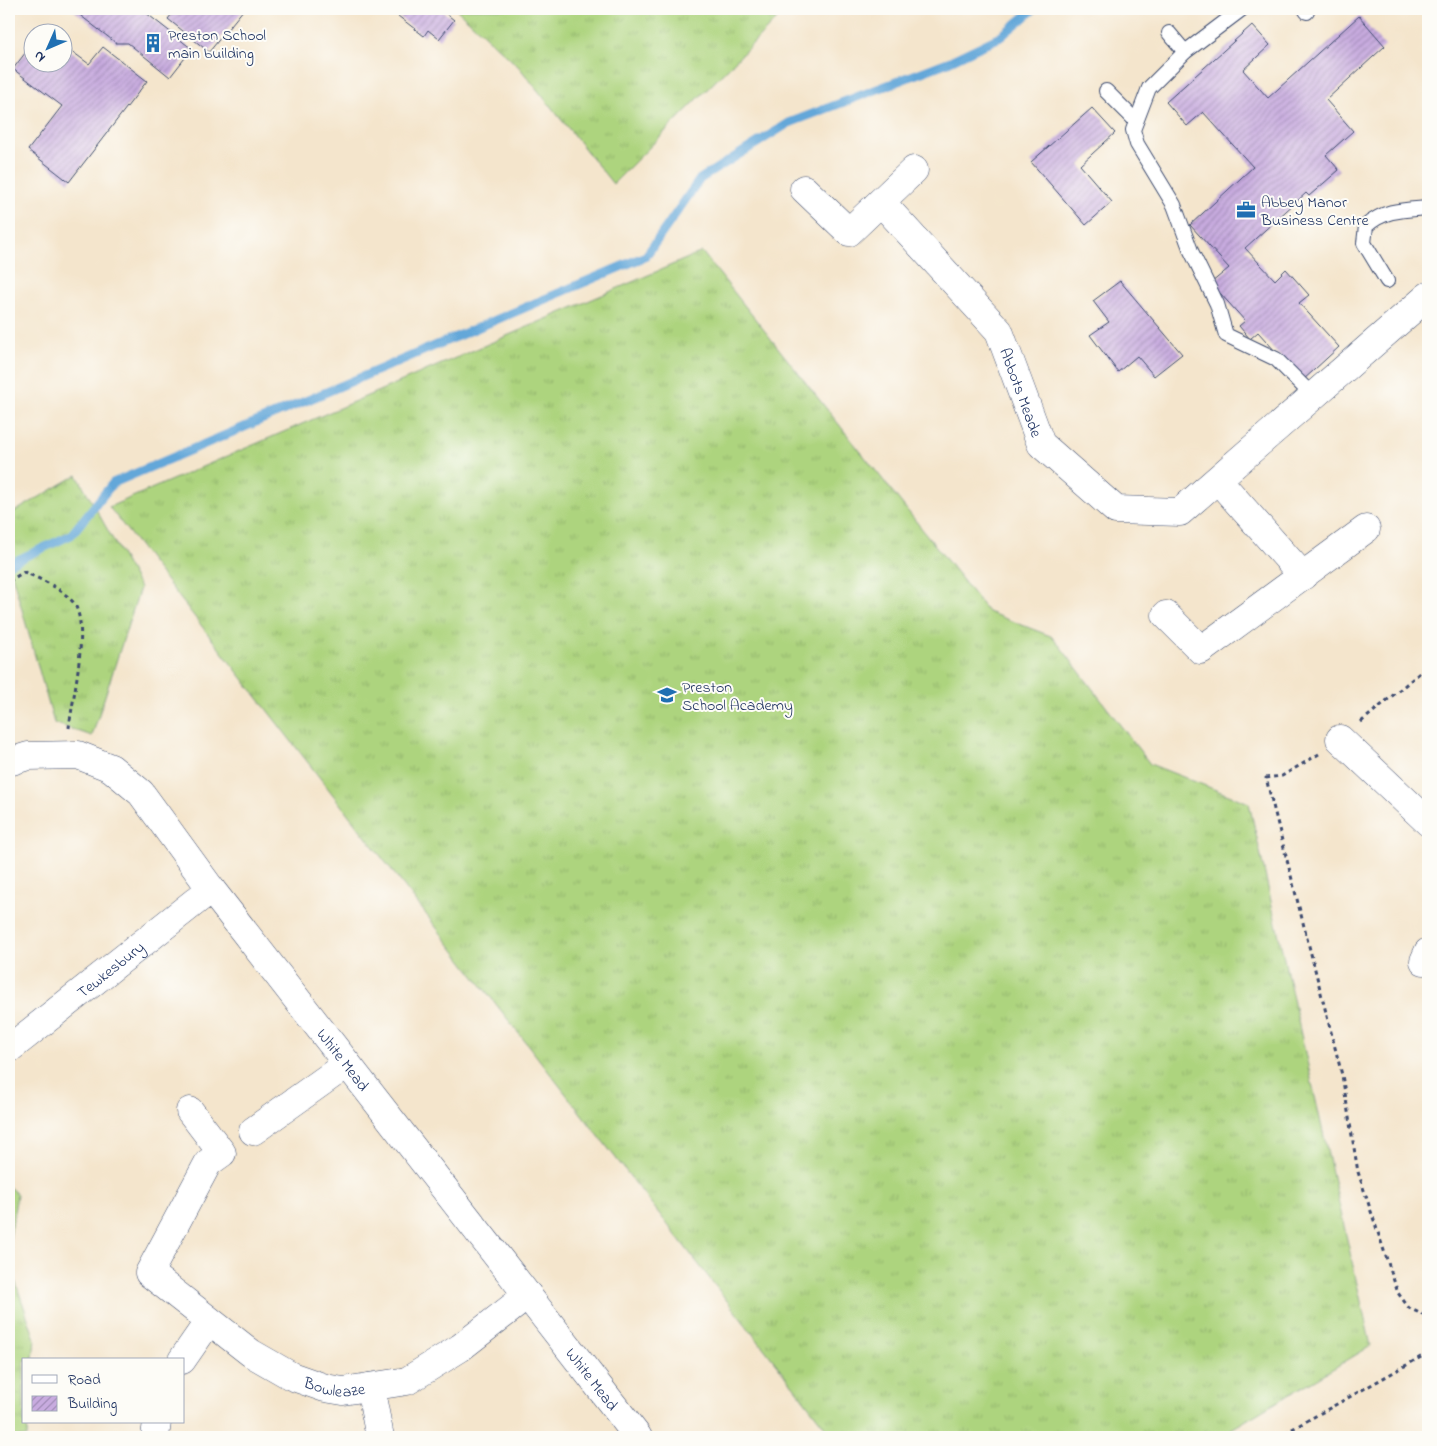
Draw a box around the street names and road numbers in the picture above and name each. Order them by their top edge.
street label: Abbots Meade [992,345,1048,442]
street label: Tewkesbury [72,936,150,1005]
street label: White Mead [310,1024,374,1097]
street label: White Mead [559,1343,623,1416]
street label: Bowleaze [299,1371,368,1405]

